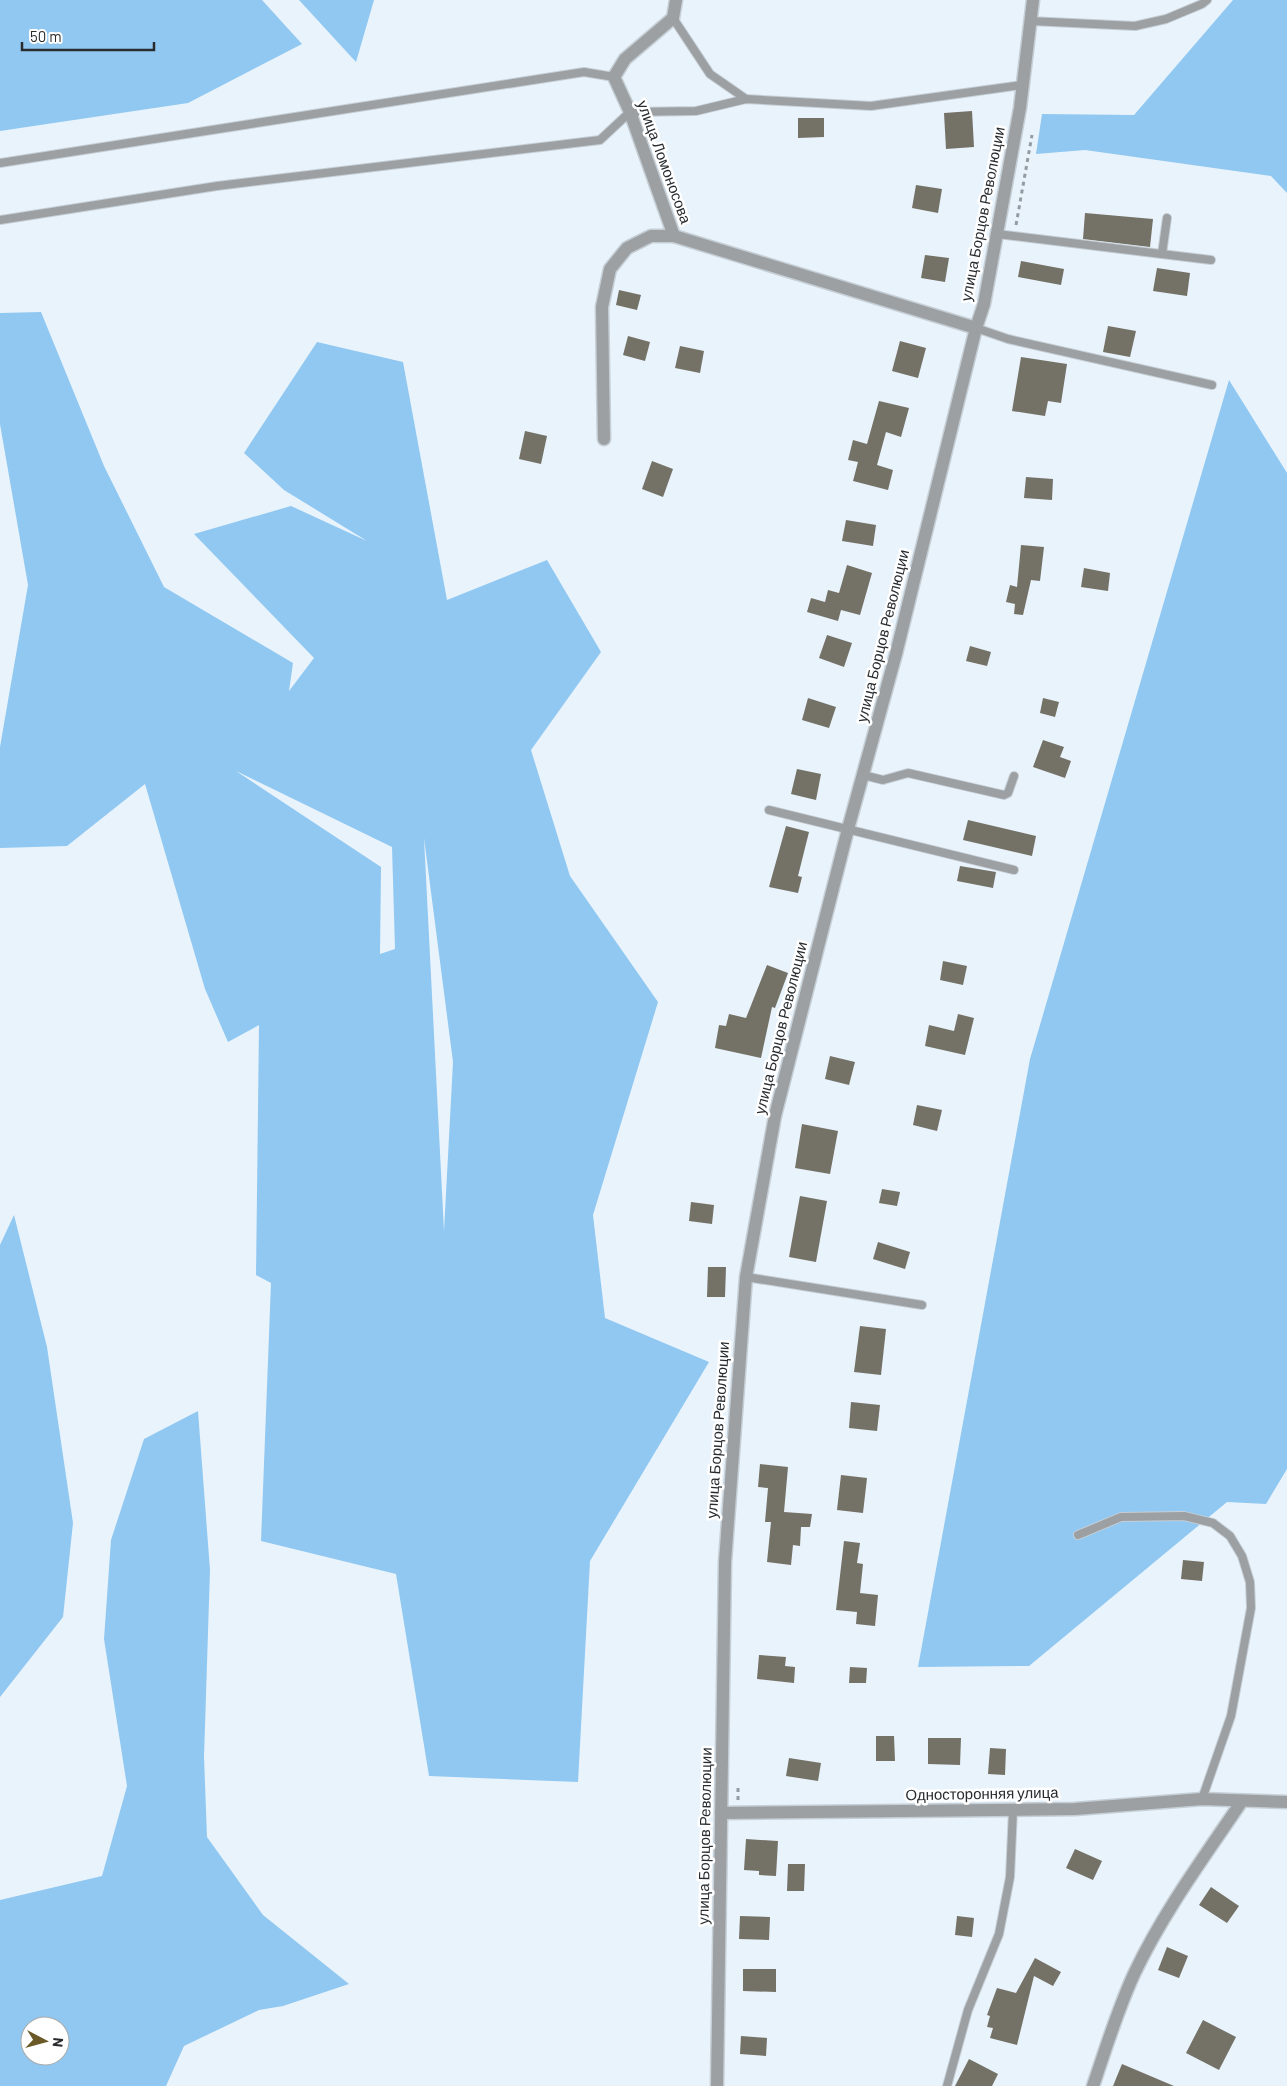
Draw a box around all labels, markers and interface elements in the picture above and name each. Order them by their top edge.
scale bar [22,20,155,52]
text: 50 m [30,27,62,45]
street label: улица Ломоносова [634,98,696,226]
street label: улица Борцов Революции [956,125,1008,303]
street label: улица Борцов Революции [852,548,912,724]
street label: улица Борцов Революции [750,940,810,1116]
street label: улица Борцов Революции [702,1341,732,1519]
street label: улица Борцов Революции [693,1747,715,1925]
street label: Односторонняя улица [905,1783,1059,1803]
north arrow [20,2016,70,2066]
text: N [49,2037,67,2048]

